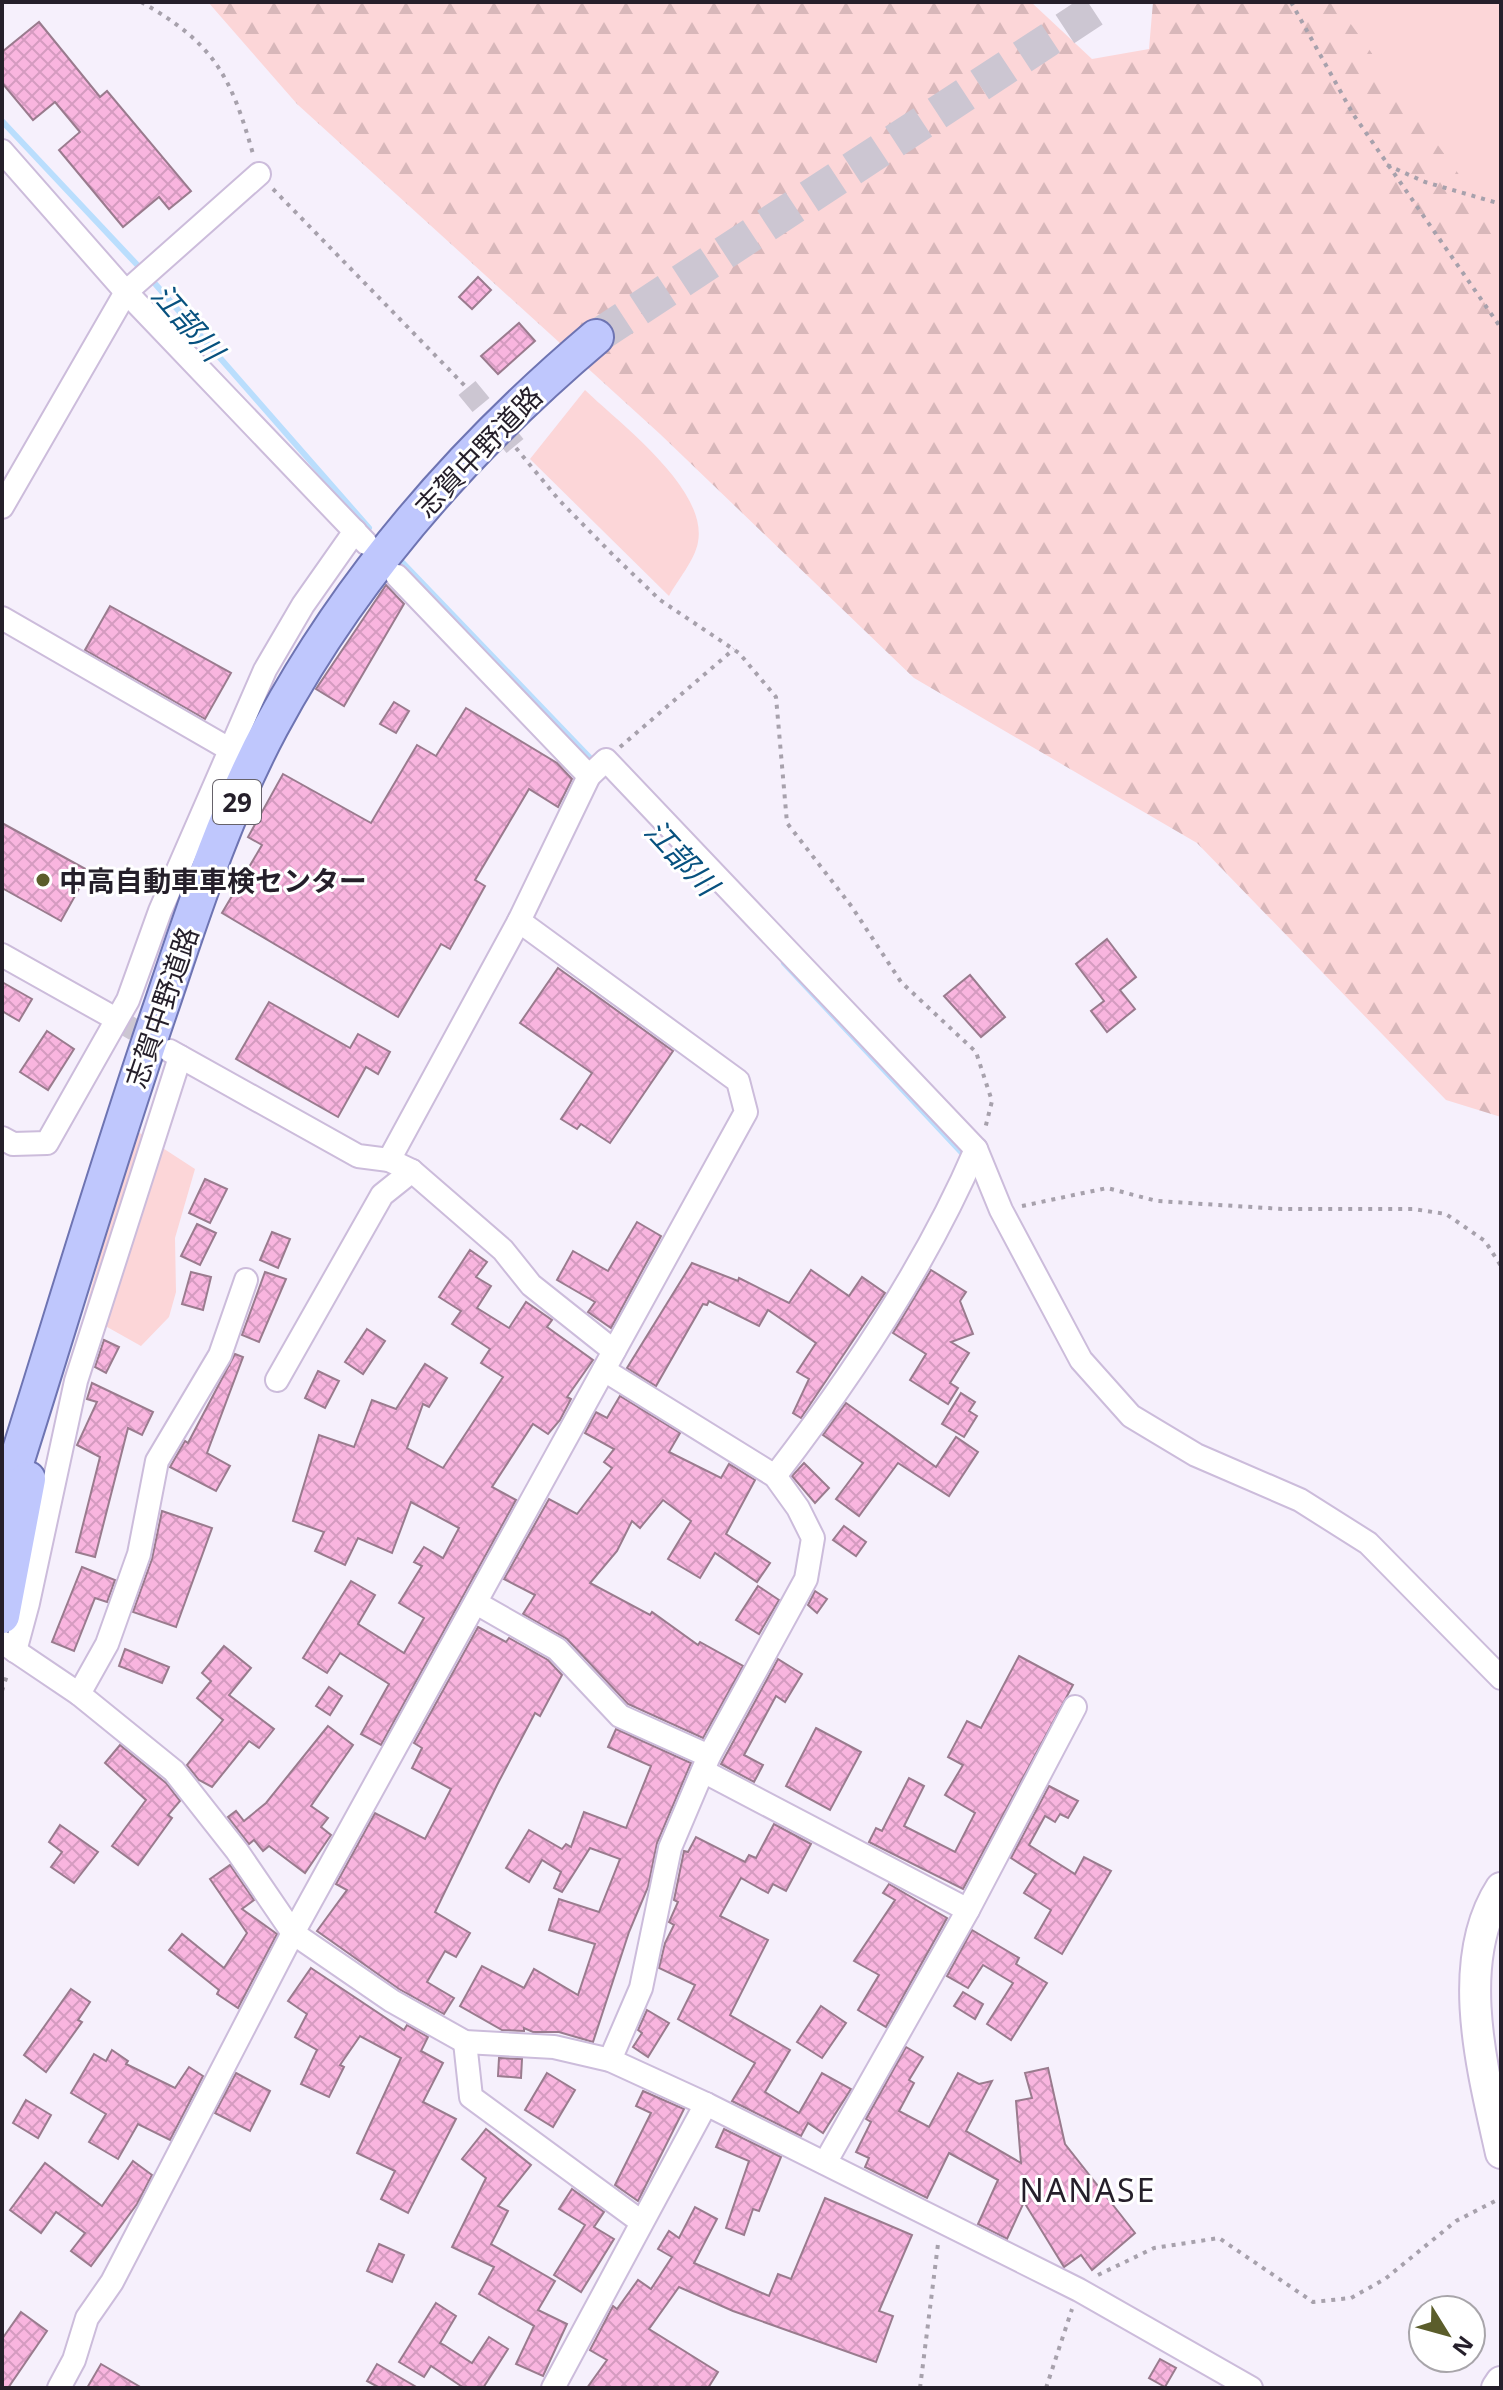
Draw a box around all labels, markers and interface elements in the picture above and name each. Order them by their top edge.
water label: 江部川 [143,275,235,372]
street label: 志賀中野道路 [406,377,550,525]
road number: 29 [213,780,261,824]
water label: 江部川 [636,810,730,906]
place label: 中高自動車車検センター [59,861,367,899]
marker: 中高自動車車検センター [34,871,52,889]
street label: 志賀中野道路 [116,921,206,1093]
district label: NANASE [1020,2168,1156,2211]
north arrow [1407,2294,1487,2374]
text: N [1446,2330,1481,2363]

